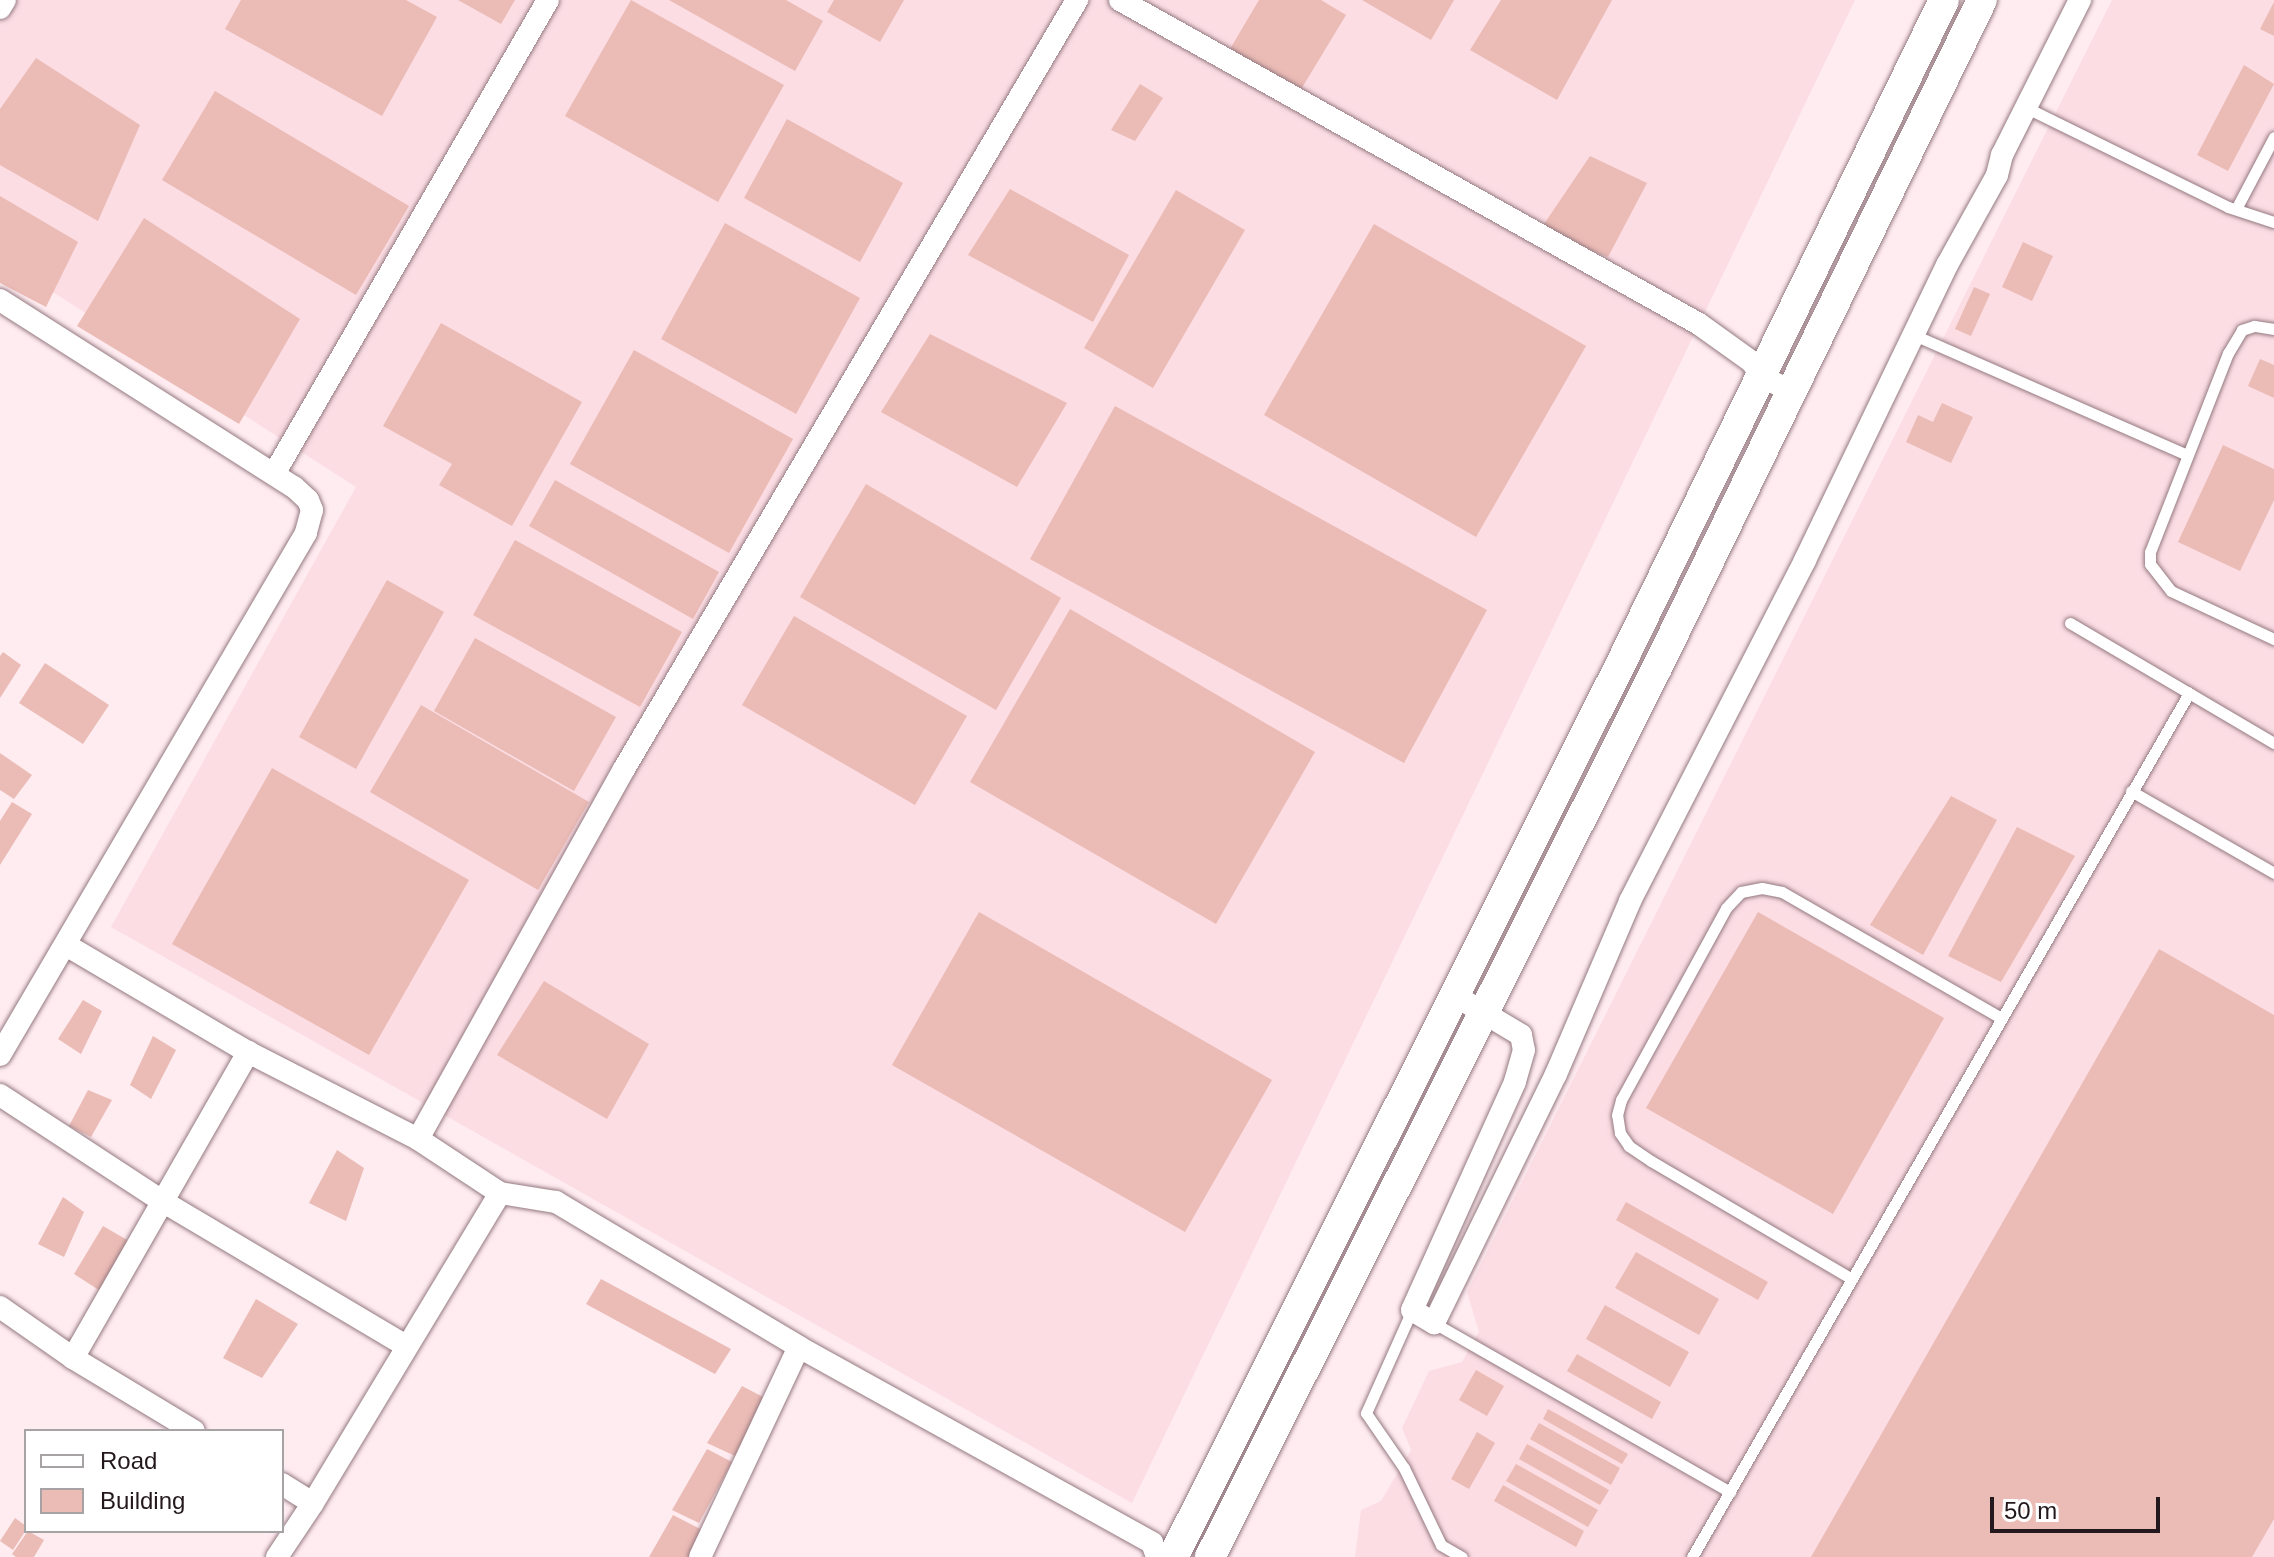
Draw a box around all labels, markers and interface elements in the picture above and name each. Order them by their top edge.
legend [24,1429,284,1533]
text: Road [100,1447,157,1474]
scale bar [1994,1481,2164,1531]
text: Building [100,1487,185,1514]
text: 50 m [2004,1497,2057,1524]

